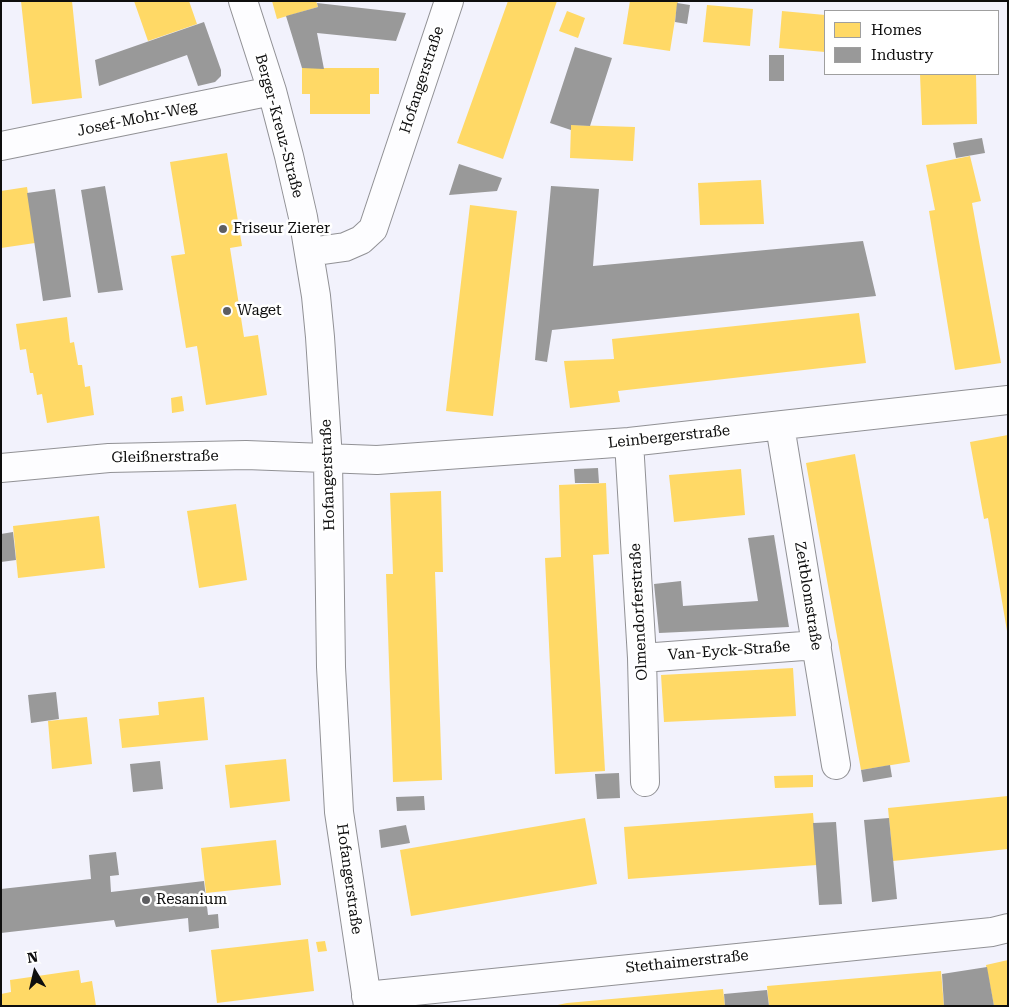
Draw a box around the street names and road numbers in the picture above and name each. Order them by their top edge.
street label: Hofangerstraße [396,24,448,136]
street label: Berger-Kreuz-Straße [251,52,307,200]
street label: Josef-Mohr-Weg [76,98,198,140]
street label: Hofangerstraße [317,419,339,531]
street label: Leinbergerstraße [607,422,731,452]
street label: Gleißnerstraße [111,447,219,467]
street label: Zeitblomstraße [791,540,825,652]
street label: Olmendorferstraße [626,543,652,681]
street label: Van-Eyck-Straße [667,638,791,664]
street label: Hofangerstraße [332,822,366,936]
street label: Stethaimerstraße [625,947,749,977]

